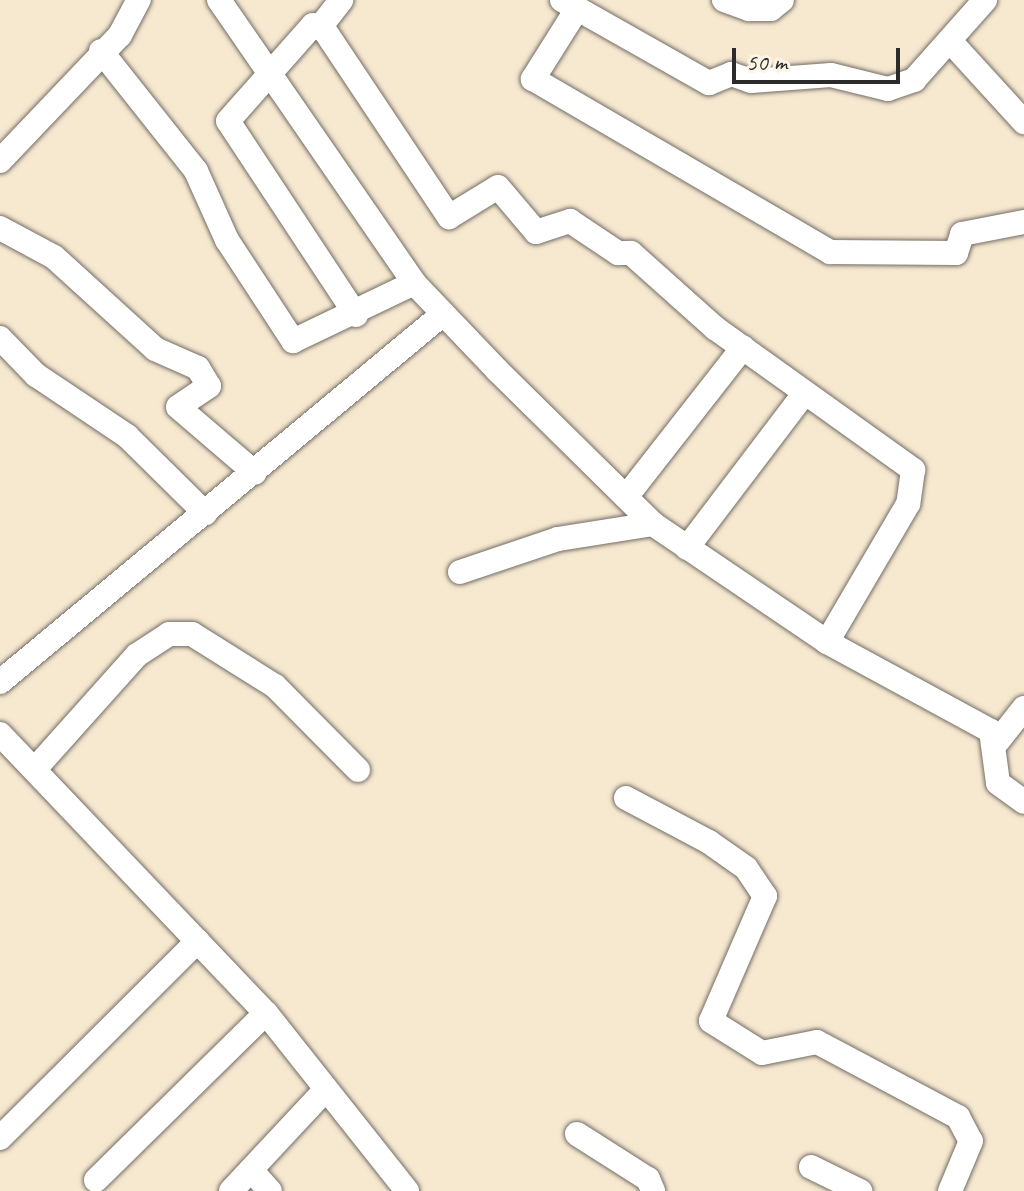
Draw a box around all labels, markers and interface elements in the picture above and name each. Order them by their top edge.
scale bar [736,32,904,82]
text: 50 m [746,47,787,77]

